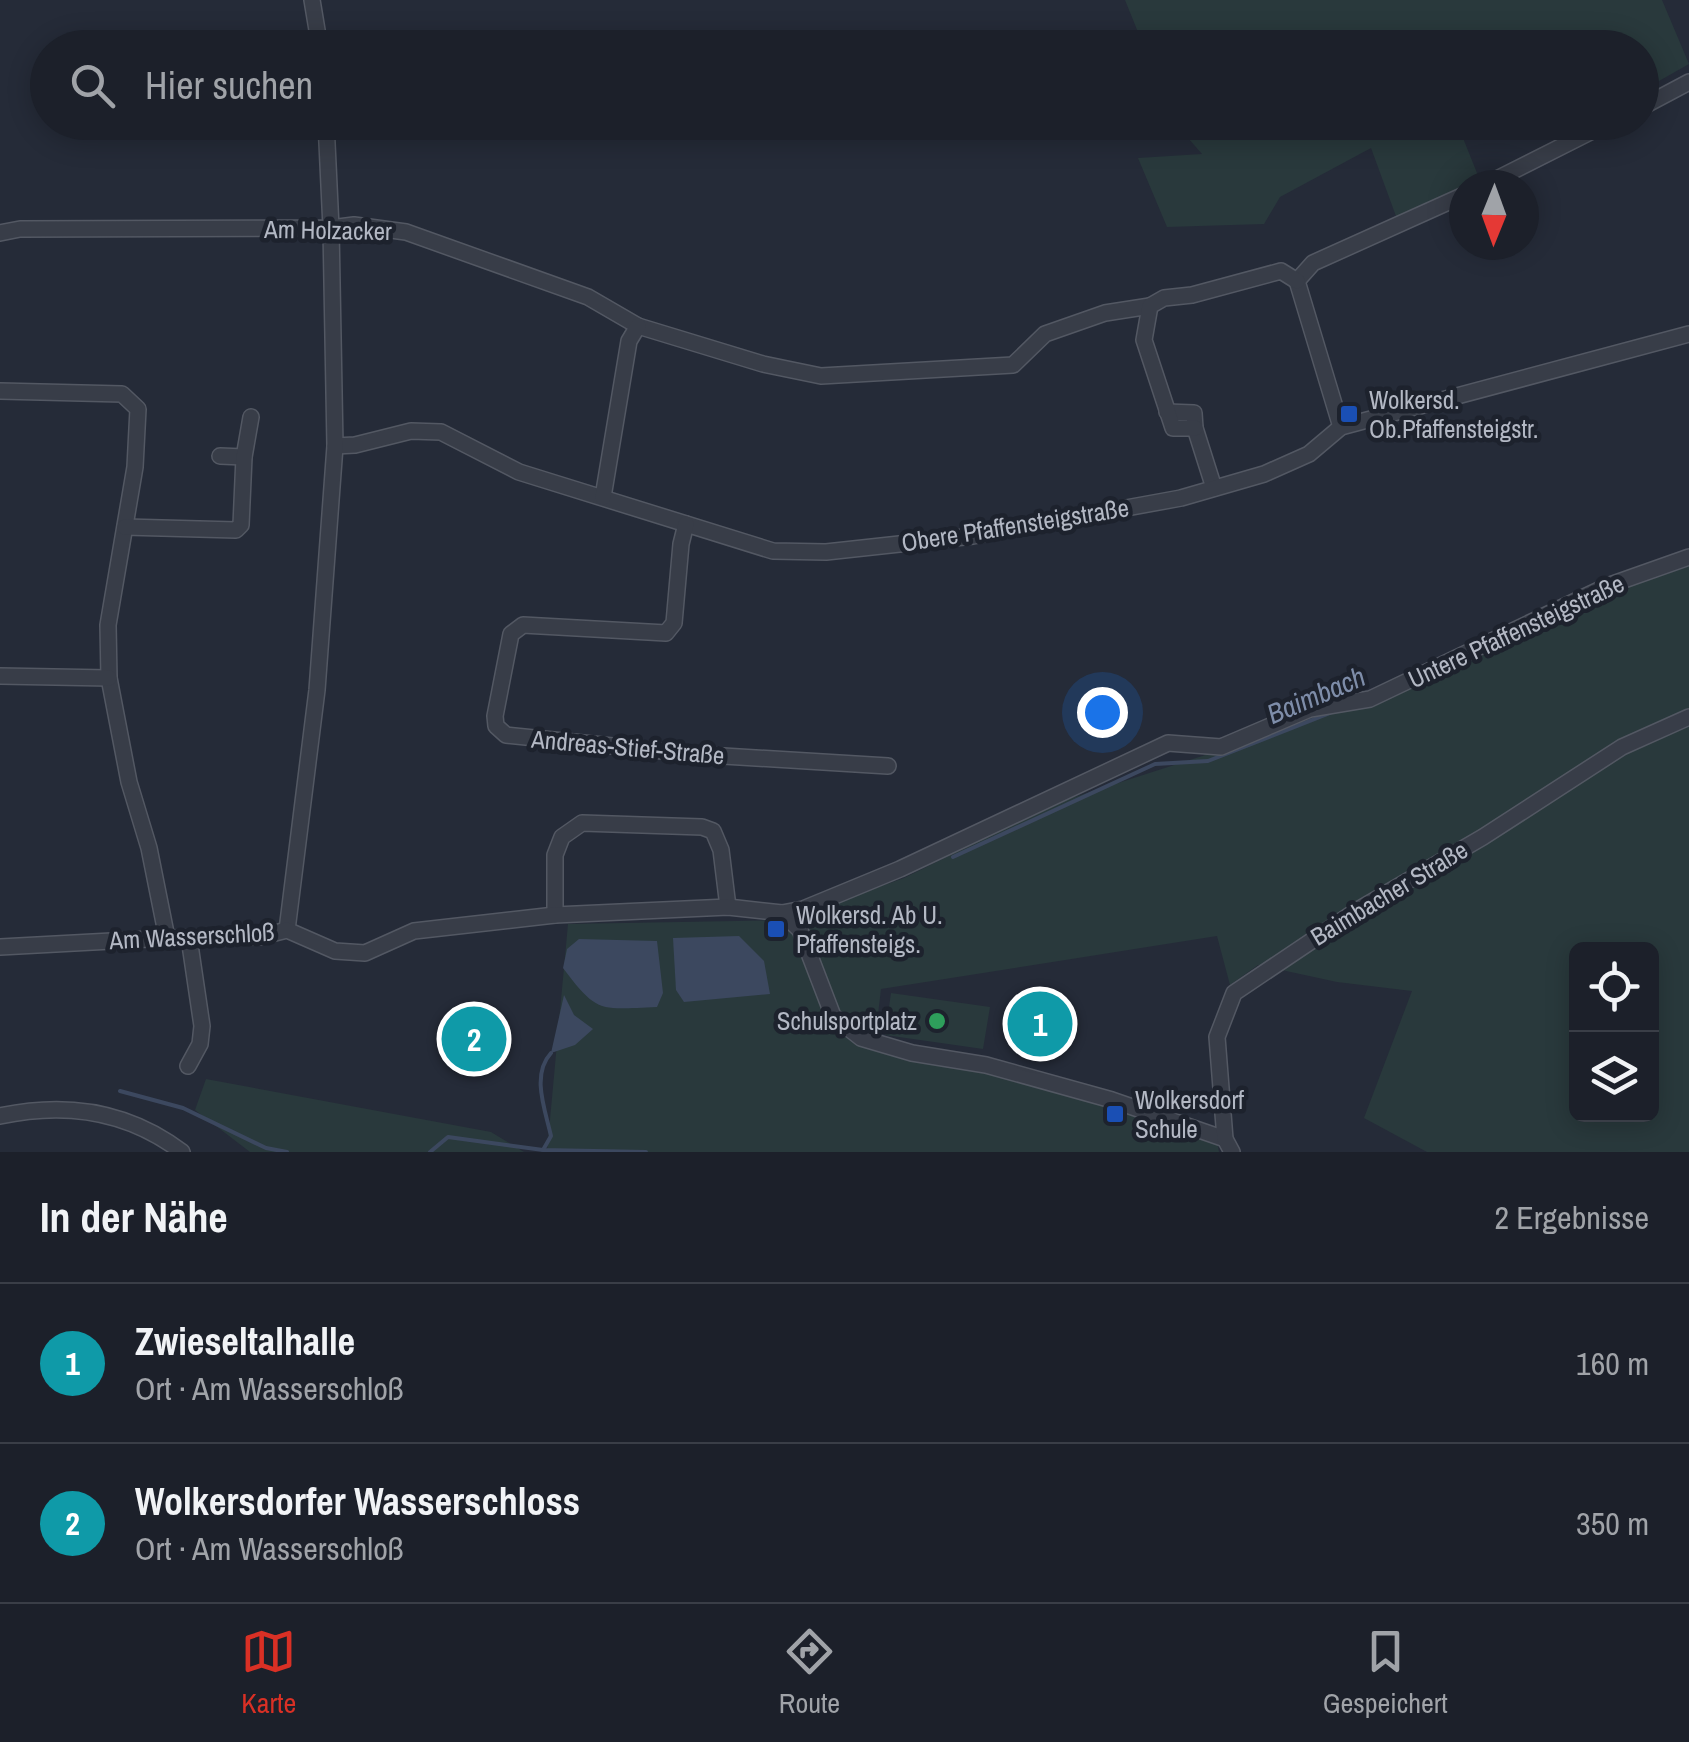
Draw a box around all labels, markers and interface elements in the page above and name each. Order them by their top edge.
search box [30,30,1659,140]
icon: search [65,58,120,113]
text: Hier suchen [145,60,313,111]
north arrow [1449,170,1539,260]
street label: Am Holzacker [263,212,392,248]
place label: Wolkersd. Ob.Pfaffensteigstr. [1369,383,1538,446]
marker: Wolkersd. Ob.Pfaffensteigstr. [1338,403,1360,425]
street label: Obere Pfaffensteigstraße [899,490,1131,560]
street label: Untere Pfaffensteigstraße [1403,566,1629,696]
water label: Baimbach [1261,657,1371,733]
your location [1077,687,1128,738]
street label: Andreas-Stief-Straße [529,722,726,772]
street label: Baimbacher Straße [1304,833,1474,953]
place label: Wolkersd. Ab U. Pfaffensteigs. [796,898,943,961]
street label: Am Wasserschloß [107,915,276,957]
marker: Wolkersd. Ab U. Pfaffensteigs. [765,918,787,940]
map controls [1569,942,1659,1122]
button: locate [1569,942,1659,1032]
pin: 1 [1008,986,1072,1062]
pin: 2 [442,1002,506,1076]
place label: Schulsportplatz [777,1004,917,1038]
marker: Schulsportplatz [926,1010,948,1032]
button: layers [1569,1032,1659,1122]
place label: Wolkersdorf Schule [1135,1083,1244,1146]
marker: Wolkersdorf Schule [1104,1103,1126,1125]
text: In der Nähe [40,1189,228,1245]
text: 2 Ergebnisse [1494,1196,1649,1239]
text: Zwieseltalhalle [135,1316,355,1367]
text: 1 [65,1342,80,1385]
text: 160 m [1576,1342,1649,1385]
text: Ort · Am Wasserschloß [135,1367,404,1410]
text: Wolkersdorfer Wasserschloss [135,1476,580,1527]
text: 2 [65,1502,80,1545]
text: 350 m [1576,1502,1649,1545]
text: Ort · Am Wasserschloß [135,1527,404,1570]
tab: Karte [241,1624,296,1722]
tab: Route [779,1624,840,1722]
tab: Gespeichert [1323,1624,1448,1722]

